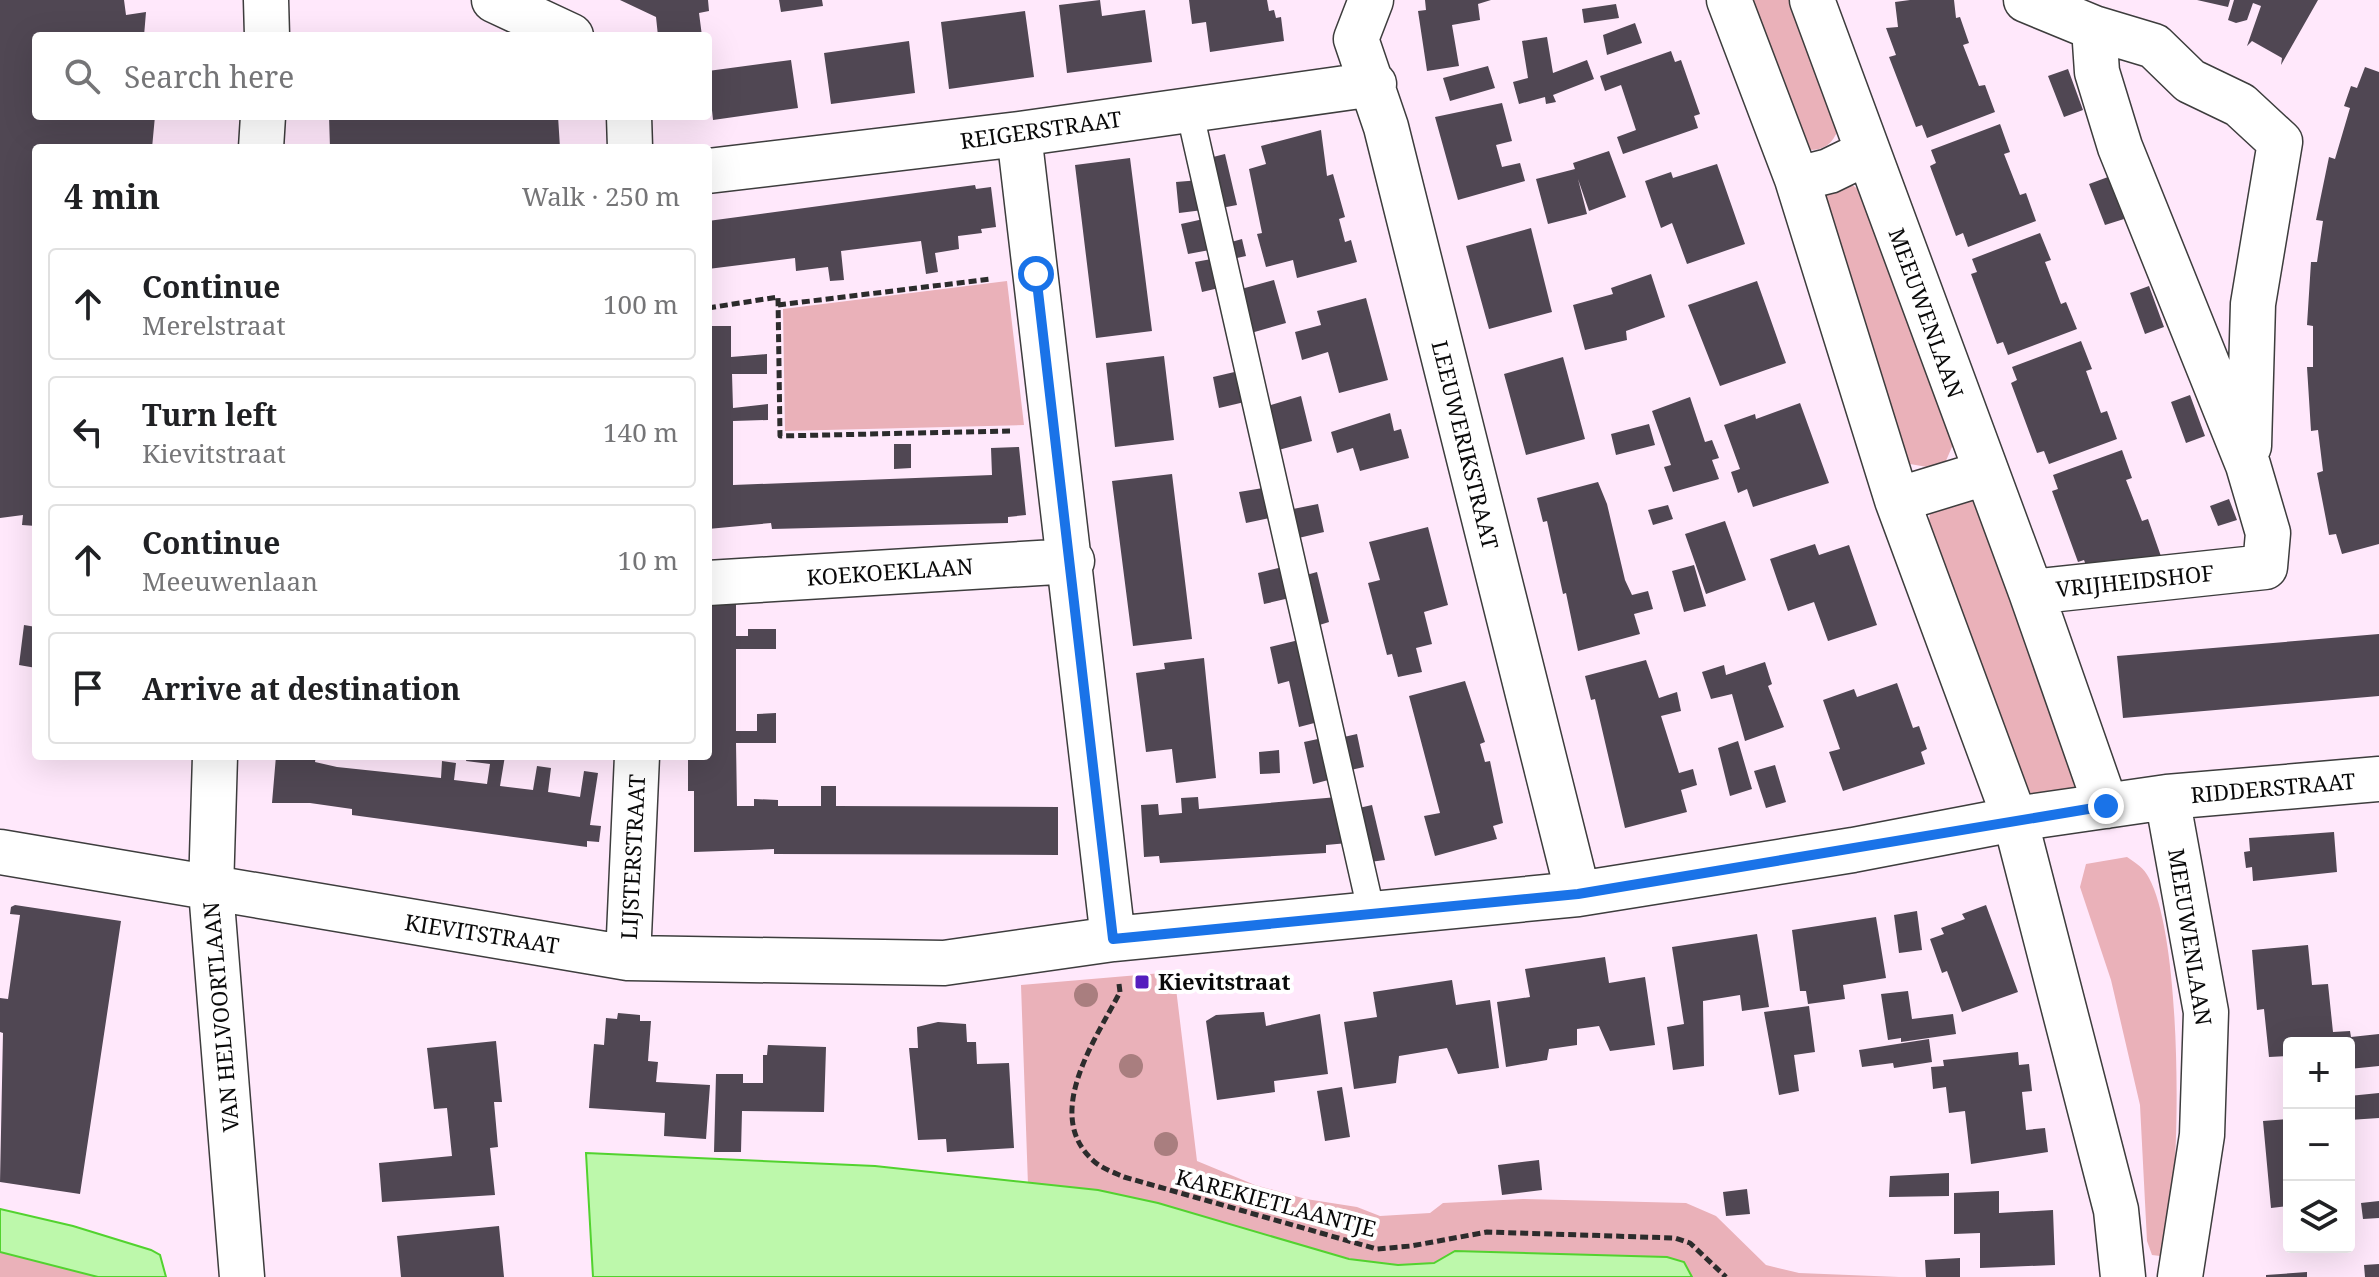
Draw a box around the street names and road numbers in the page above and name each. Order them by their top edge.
street label: REIGERSTRAAT [958,103,1124,155]
street label: MEEUWENLAAN [1882,223,1972,402]
street label: LEEUWERIKSTRAAT [1426,337,1507,553]
street label: KOEKOEKLAAN [806,550,974,592]
street label: VRIJHEIDSHOF [2054,557,2216,603]
street label: RIDDERSTRAAT [2189,765,2357,809]
street label: LIJSTERSTRAAT [613,773,651,940]
street label: MEEUWENLAAN [2162,846,2220,1028]
street label: VAN HELVOORTLAAN [195,901,245,1133]
street label: KIEVITSTRAAT [403,906,562,960]
street label: KAREKIETLAANTJE [1173,1161,1380,1243]

